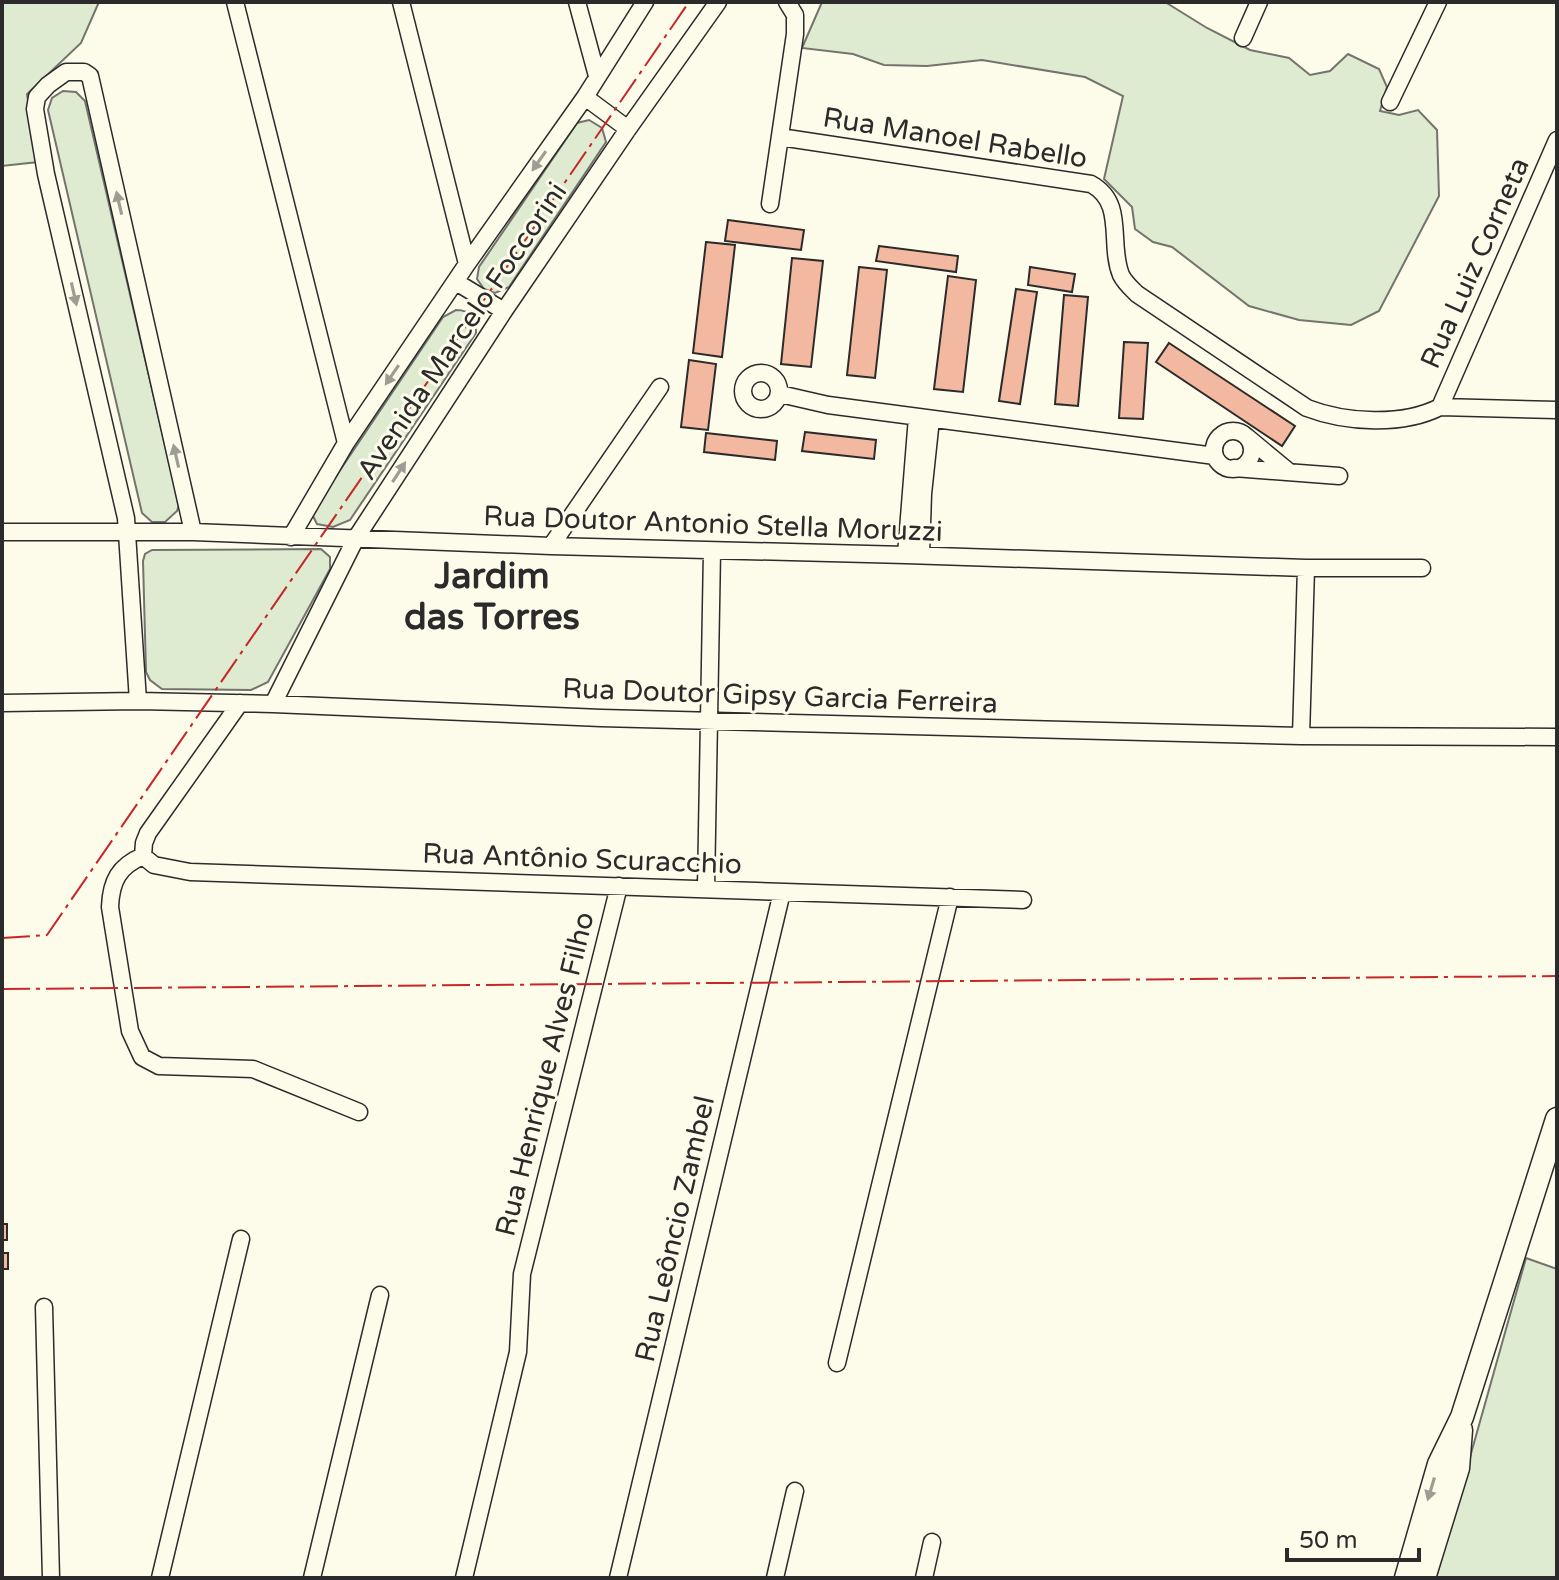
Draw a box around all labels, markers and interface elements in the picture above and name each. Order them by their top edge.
street label: Rua Manoel Rabello [820,100,1090,176]
one-way arrow [532,150,548,171]
street label: Rua Luiz Corneta [1413,152,1537,374]
street label: Avenida Marcelo Foccorini [350,176,574,486]
one-way arrow [112,190,124,215]
one-way arrow [68,282,81,307]
one-way arrow [385,365,400,386]
one-way arrow [169,444,182,469]
one-way arrow [391,462,406,483]
street label: Rua Doutor Antonio Stella Moruzzi [483,499,943,549]
district label: Jardim das Torres [404,555,580,639]
street label: Rua Doutor Gipsy Garcia Ferreira [562,671,998,721]
street label: Rua Antônio Scuracchio [422,836,742,882]
street label: Rua Henrique Alves Filho [488,908,602,1240]
street label: Rua Leôncio Zambel [628,1093,722,1365]
one-way arrow [1424,1477,1437,1501]
scale bar [1287,1512,1419,1562]
text: 50 m [1299,1526,1357,1555]

